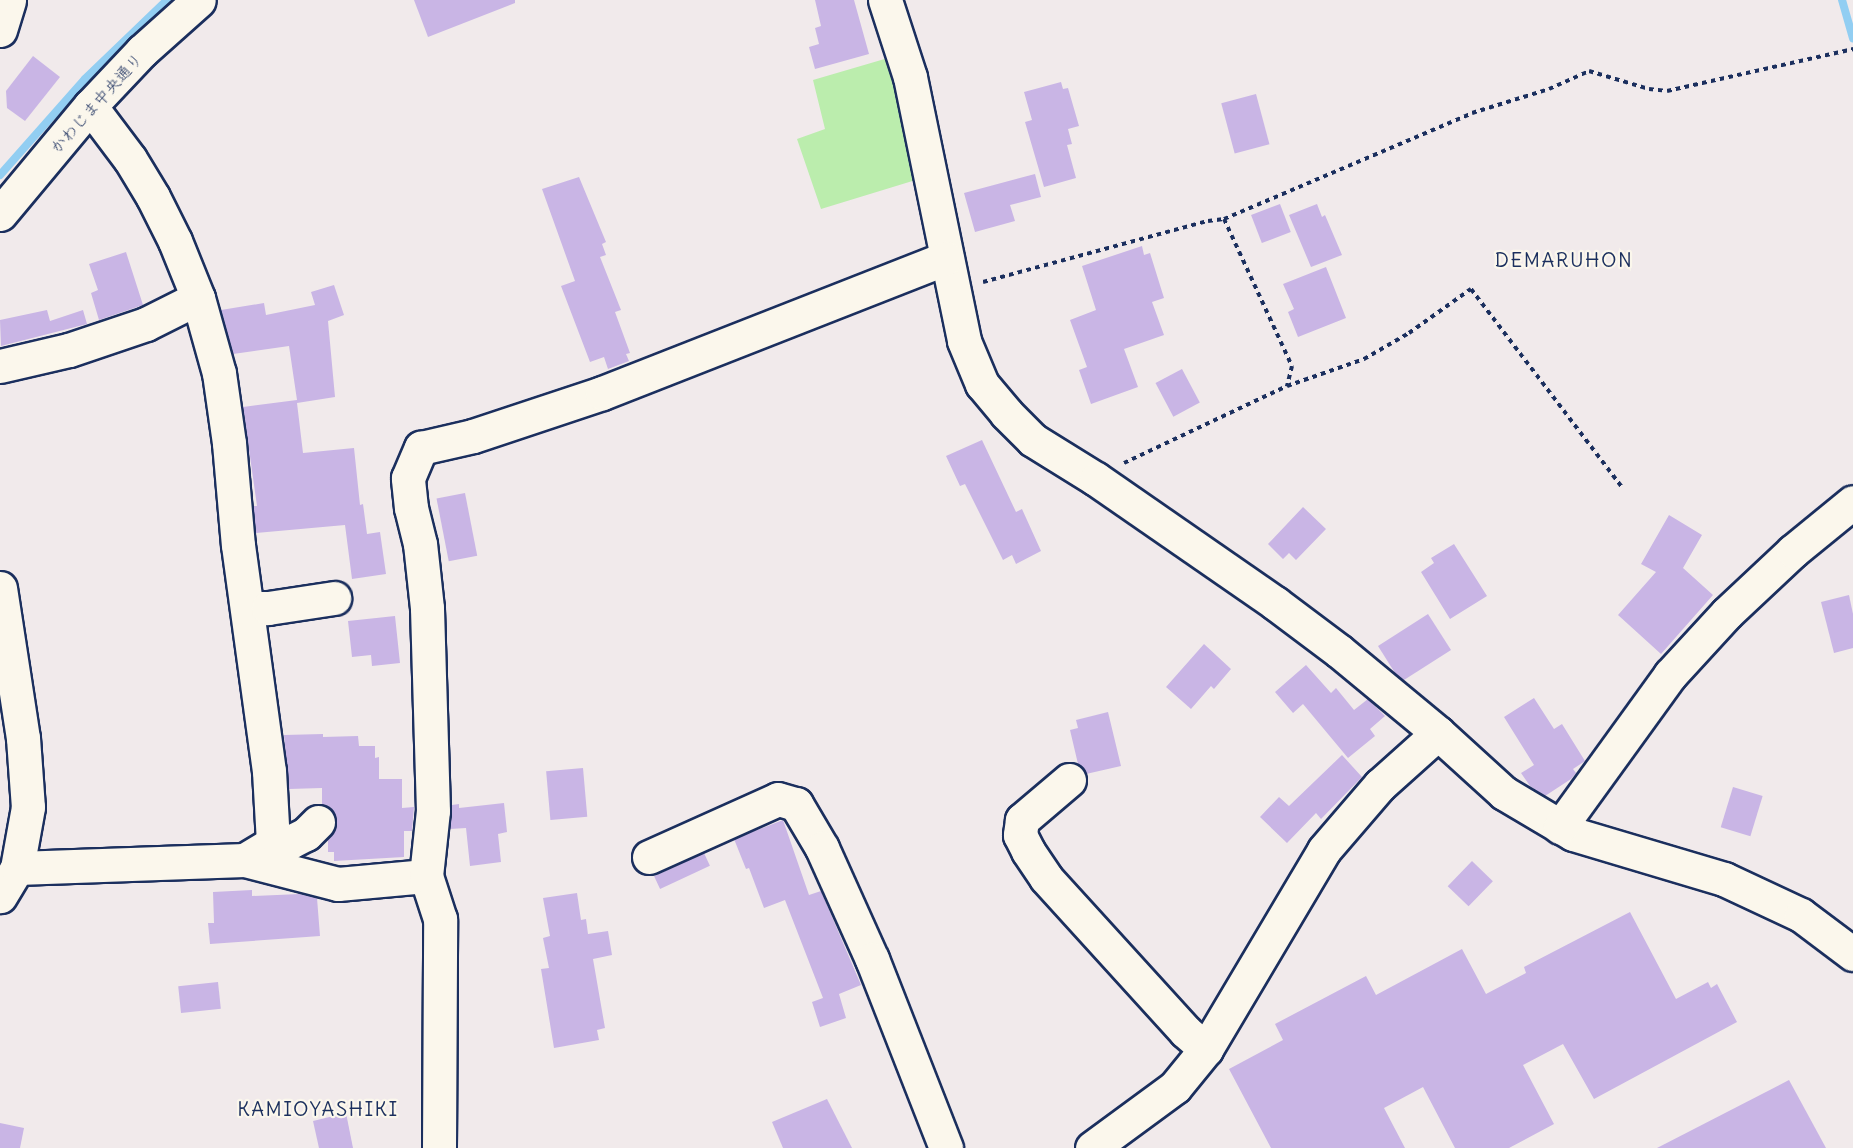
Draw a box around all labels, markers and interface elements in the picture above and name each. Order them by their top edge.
street label: かわじま中央通り [46,49,146,157]
district label: DEMARUHON [1495,247,1633,271]
district label: KAMIOYASHIKI [237,1096,399,1120]

